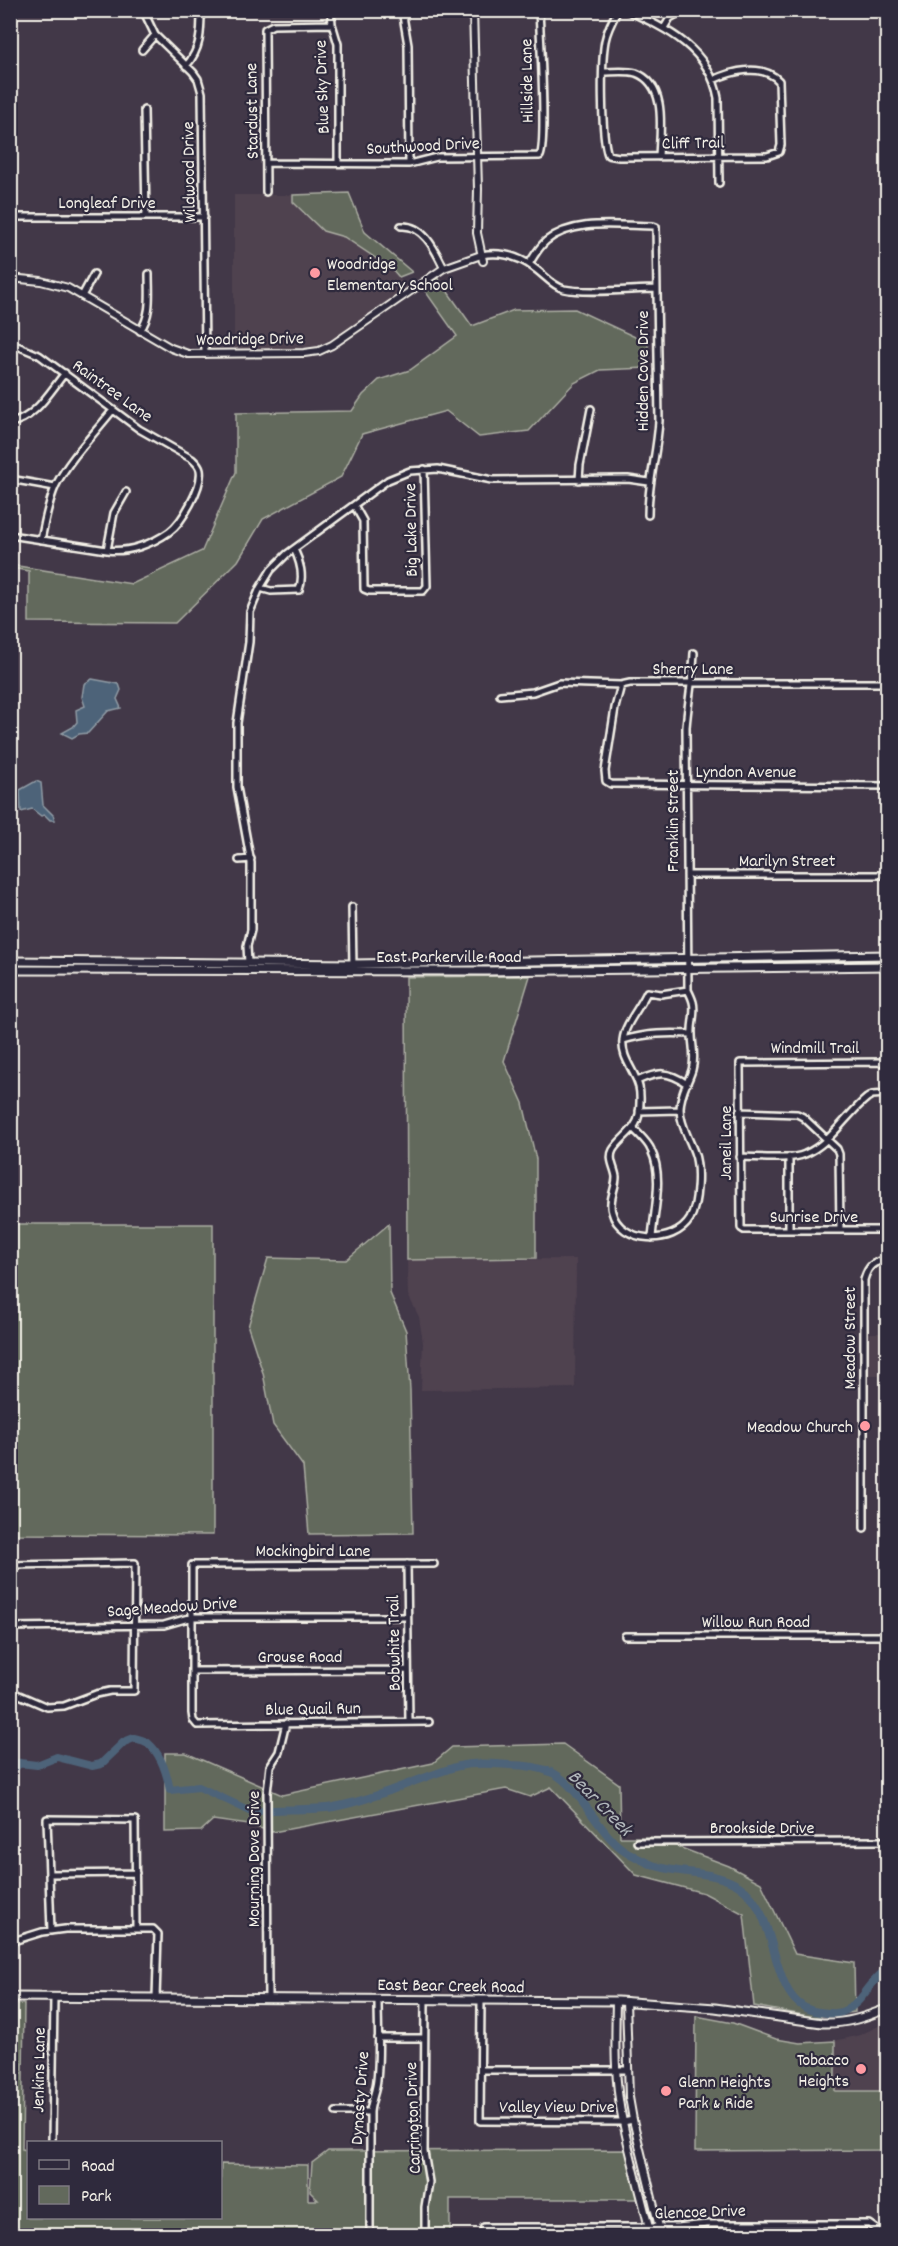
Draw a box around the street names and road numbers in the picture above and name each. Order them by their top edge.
street label: Hillside Lane [515,38,542,123]
street label: Blue Sky Drive [309,39,338,134]
street label: Stardust Lane [240,63,267,159]
street label: Wildwood Drive [177,121,204,223]
street label: Cliff Trail [661,131,725,158]
street label: Southwood Drive [366,132,481,163]
street label: Longleaf Drive [58,192,156,217]
street label: Hidden Cove Drive [632,310,657,431]
street label: Woodridge Drive [196,327,304,354]
street label: Raintree Lane [66,354,157,430]
street label: Big Lake Drive [399,483,426,577]
street label: Sherry Lane [653,658,734,683]
street label: Lyndon Avenue [695,761,797,786]
street label: Franklin Street [662,769,687,872]
street label: Marilyn Street [739,850,836,875]
street label: East Parkerville Road [376,946,522,971]
street label: Windmill Trail [771,1037,860,1062]
street label: Janeil Lane [715,1105,740,1180]
street label: Sunrise Drive [770,1206,858,1231]
street label: Meadow Street [839,1286,864,1389]
street label: Mockingbird Lane [255,1540,371,1565]
street label: Sage Meadow Drive [106,1591,238,1626]
street label: Bobwhite Trail [382,1594,409,1691]
street label: Willow Run Road [702,1611,810,1636]
street label: Grouse Road [258,1646,342,1671]
street label: Blue Quail Run [265,1697,361,1724]
street label: Mourning Dove Drive [243,1791,268,1927]
street label: Brookside Drive [710,1817,814,1842]
street label: East Bear Creek Road [377,1974,525,2001]
street label: Jenkins Lane [27,2027,54,2113]
street label: Dynasty Drive [346,2051,377,2146]
street label: Carrington Drive [400,2061,429,2174]
street label: Valley View Drive [499,2096,615,2121]
street label: Glencoe Drive [654,2199,746,2228]

